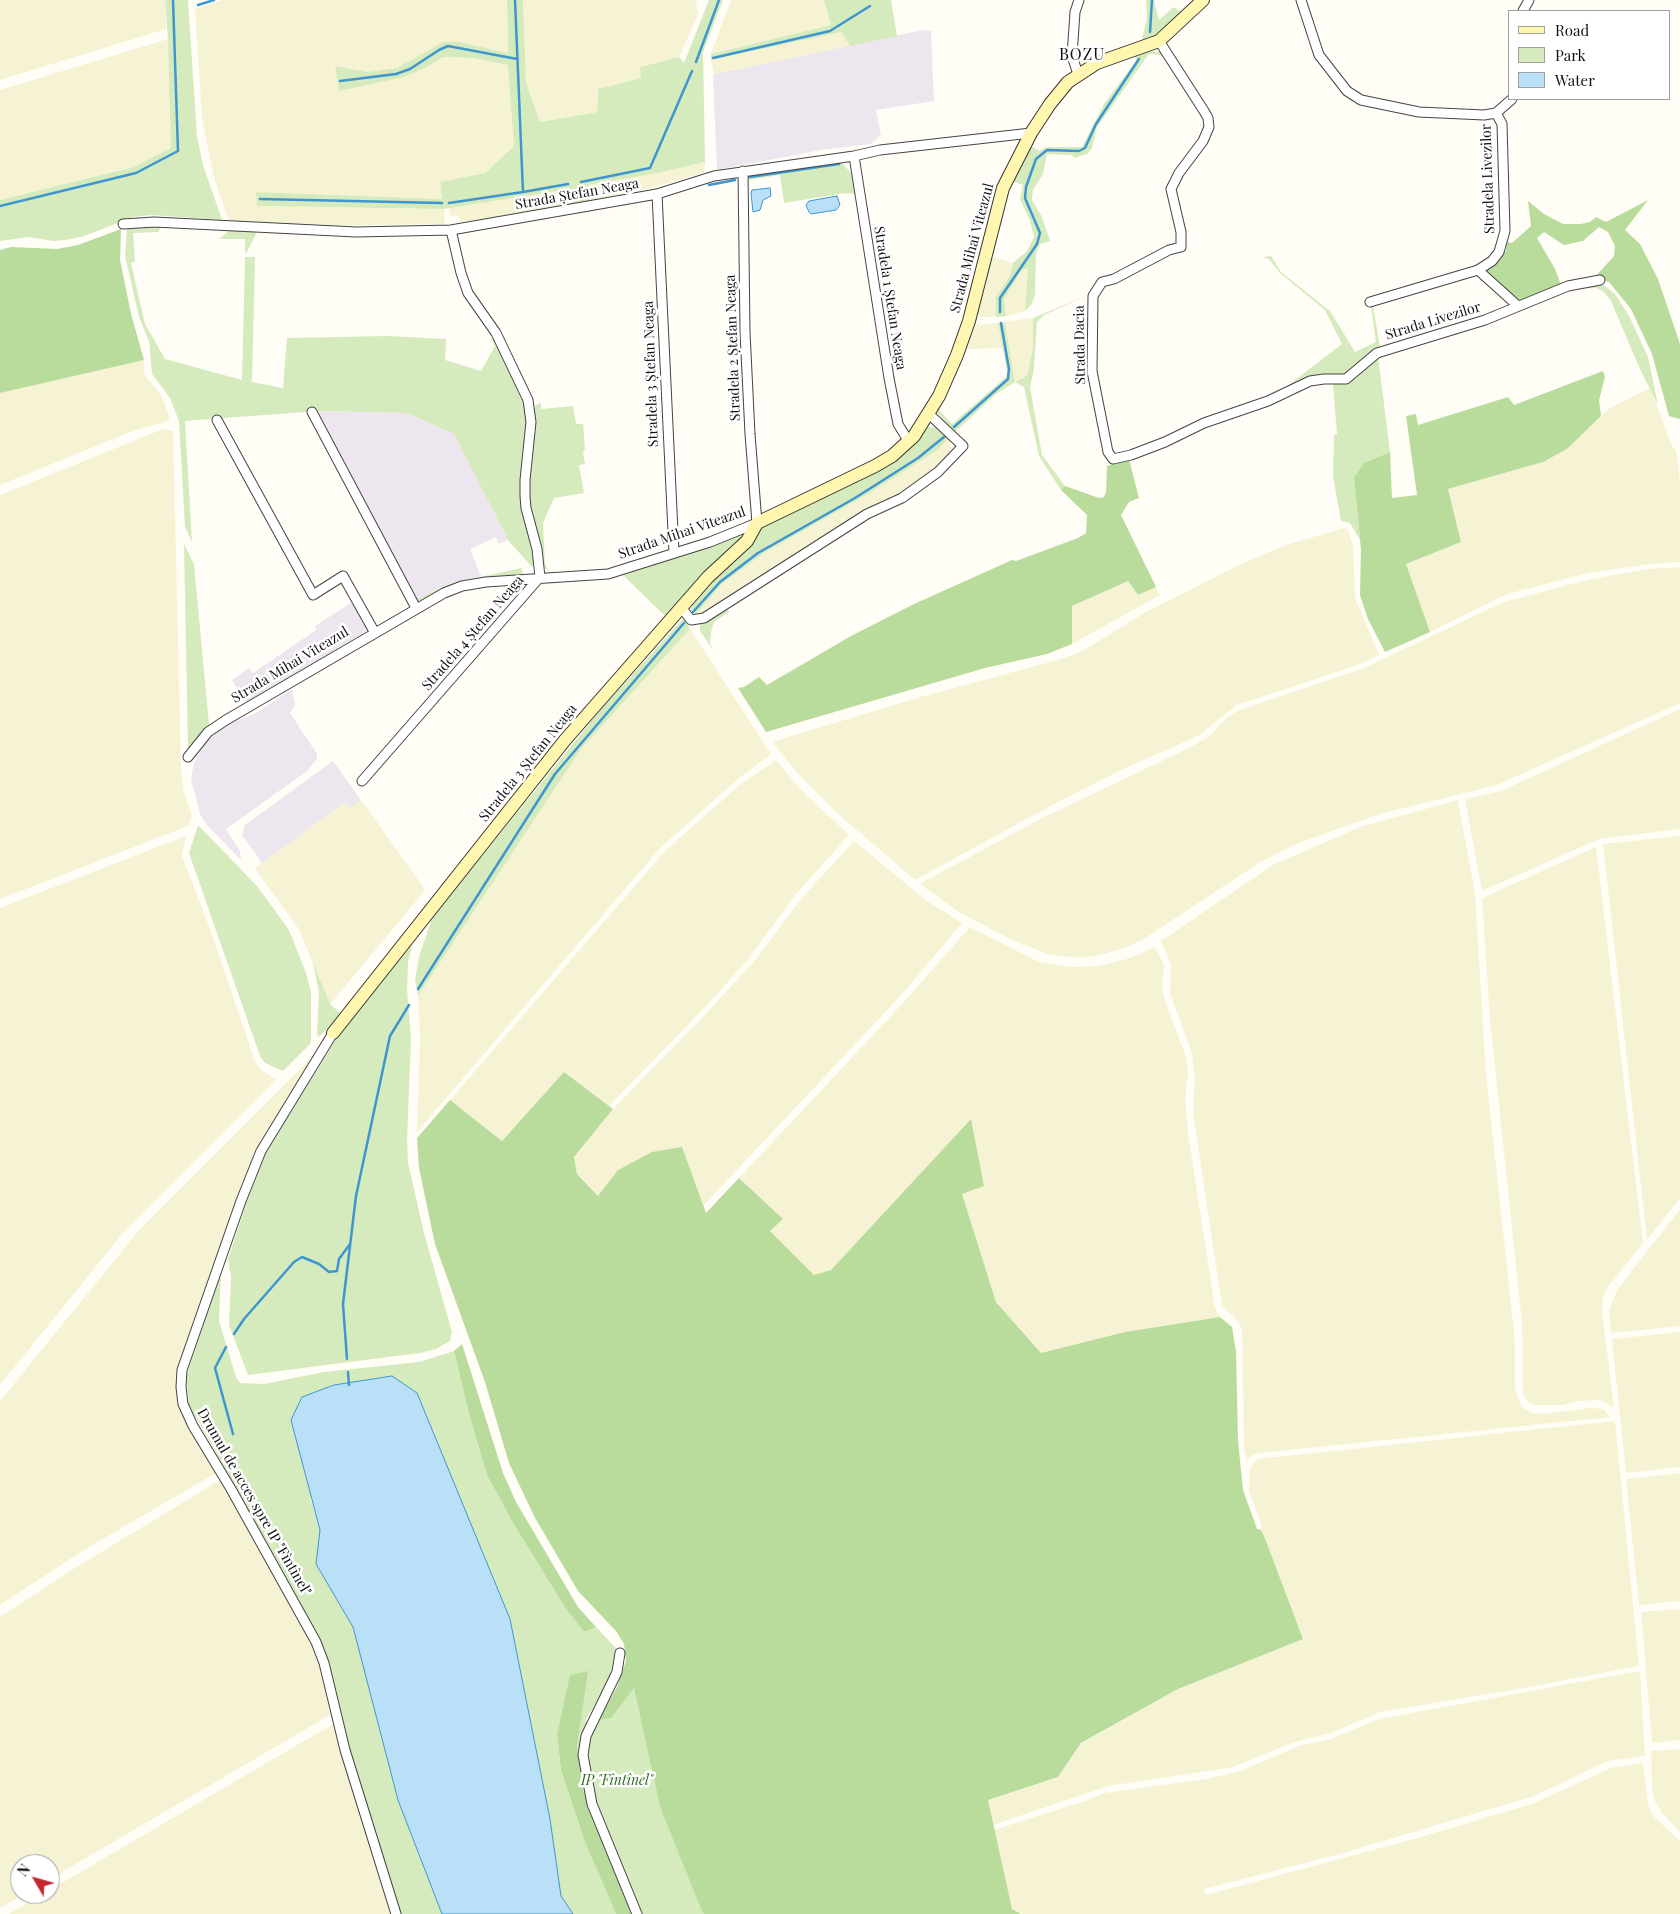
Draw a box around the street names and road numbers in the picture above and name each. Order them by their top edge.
street label: Stradela Livezilor [1478,124,1498,234]
street label: Strada Ștefan Neaga [514,175,640,213]
street label: Strada Mihai Viteazul [947,181,997,315]
street label: Stradela 1 Ștefan Neaga [870,225,910,371]
street label: Stradela 2 Ștefan Neaga [722,274,744,422]
street label: Strada Livezilor [1383,298,1483,344]
street label: Stradela 3 Ștefan Neaga [640,301,662,447]
street label: Strada Dacia [1071,305,1089,385]
street label: Strada Mihai Viteazul [616,503,748,563]
street label: Stradela 4 Ștefan Neaga [419,572,527,694]
street label: Strada Mihai Viteazul [228,623,352,707]
street label: Stradela 3 Ștefan Neaga [475,701,581,825]
street label: Drumul de acces spre IP "Fîntînel" [193,1405,315,1599]

